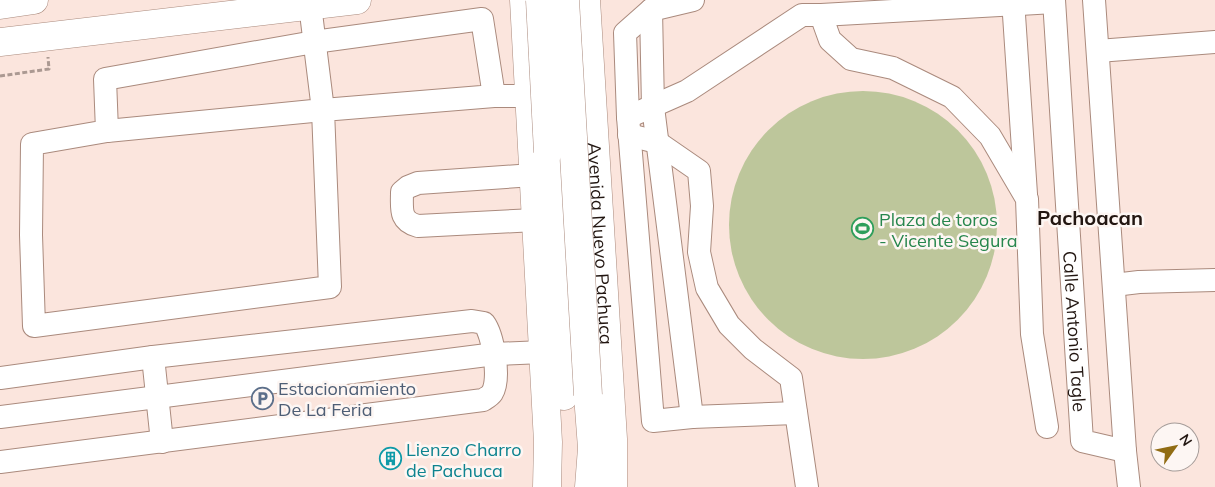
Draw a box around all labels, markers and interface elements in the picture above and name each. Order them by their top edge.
street label: Avenida Nuevo Pachuca [583,142,619,345]
district label: Pachoacan [1037,205,1143,230]
place label: Plaza de toros - Vicente Segura [879,208,1018,252]
sports icon: Plaza de toros - Vicente Segura [851,217,875,241]
street label: Calle Antonio Tagle [1058,250,1092,413]
place label: Estacionamiento De La Feria [278,377,416,421]
parking icon: Estacionamiento De La Feria [250,386,274,410]
north arrow [1150,422,1200,472]
text: N [1175,431,1196,449]
place label: Lienzo Charro de Pachuca [406,438,521,482]
building icon: Lienzo Charro de Pachuca [378,447,402,471]

